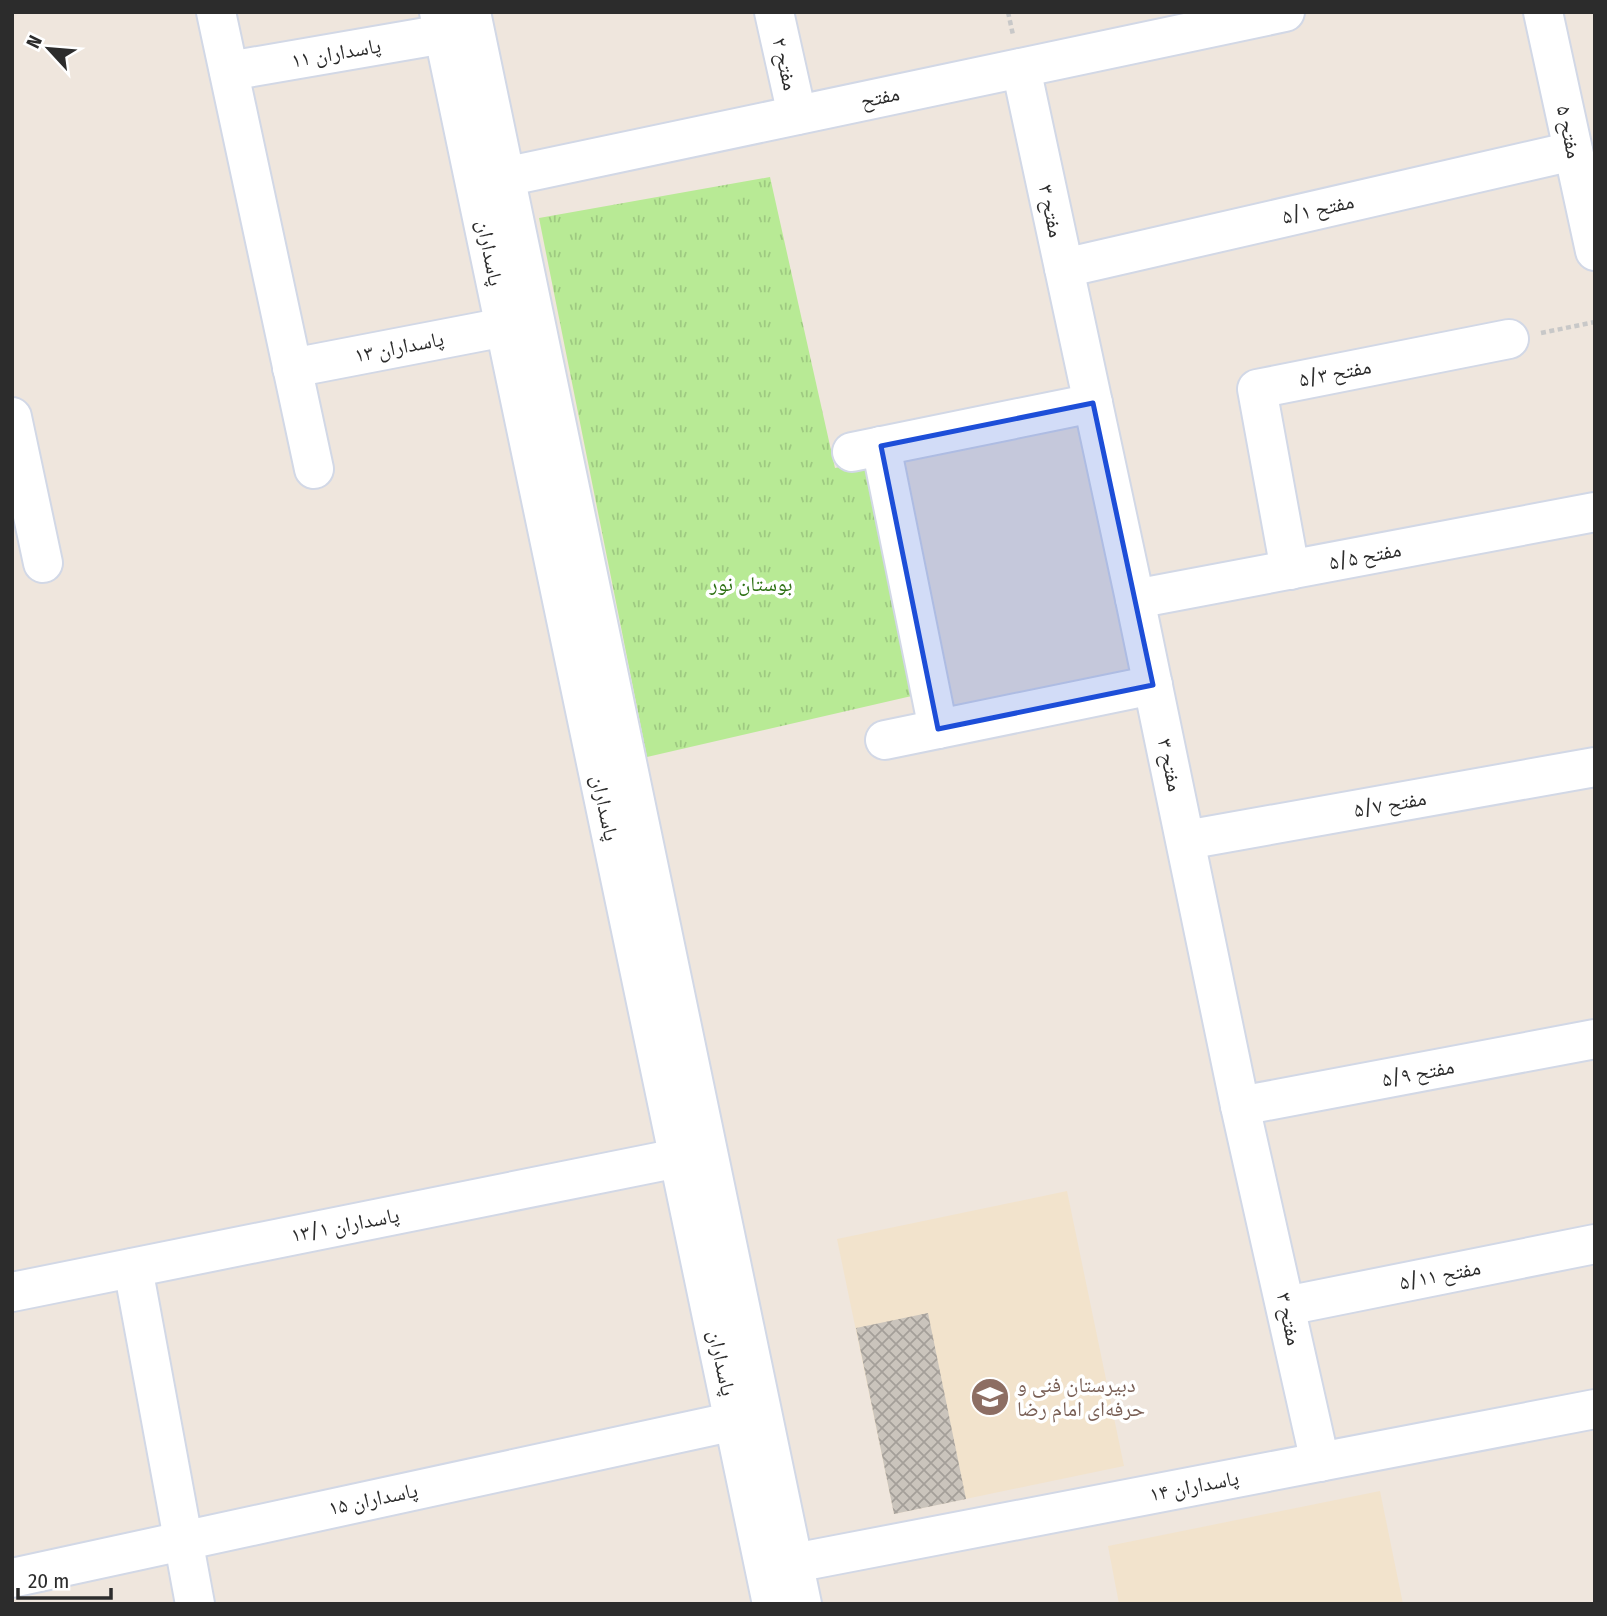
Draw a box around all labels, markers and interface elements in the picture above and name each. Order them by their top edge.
north arrow [14,14,84,84]
text: N [21,32,47,52]
street label: پاسداران ۱۱ [289,32,383,74]
street label: مفتح ۲ [766,35,804,93]
street label: مفتح [858,80,902,114]
street label: مفتح ۵ [1551,103,1587,161]
street label: مفتح ۳ [1033,182,1069,240]
street label: مفتح ۵/۱ [1280,188,1356,230]
street label: پاسداران [471,218,509,288]
street label: پاسداران ۱۳ [352,326,446,368]
street label: مفتح ۵/۳ [1297,353,1373,393]
street label: مفتح ۵/۵ [1327,536,1403,576]
park label: بوستان نور [708,571,793,597]
street label: مفتح ۳ [1152,736,1188,794]
street label: پاسداران [585,773,625,843]
street label: مفتح ۵/۷ [1352,785,1428,823]
street label: مفتح ۵/۹ [1380,1053,1456,1093]
street label: پاسداران ۱۳/۱ [289,1202,401,1248]
street label: مفتح ۵/۱۱ [1397,1254,1483,1296]
street label: مفتح ۳ [1271,1290,1307,1348]
street label: پاسداران [702,1328,742,1398]
place label: دبیرستان فنی و حرفه‌ای امام رضا [1017,1372,1145,1423]
school or university icon: دبیرستان فنی و حرفه‌ای امام رضا [969,1376,1011,1418]
street label: پاسداران ۱۴ [1147,1465,1241,1507]
street label: پاسداران ۱۵ [326,1477,420,1521]
scale bar [18,1556,110,1600]
text: 20 m [28,1568,69,1594]

